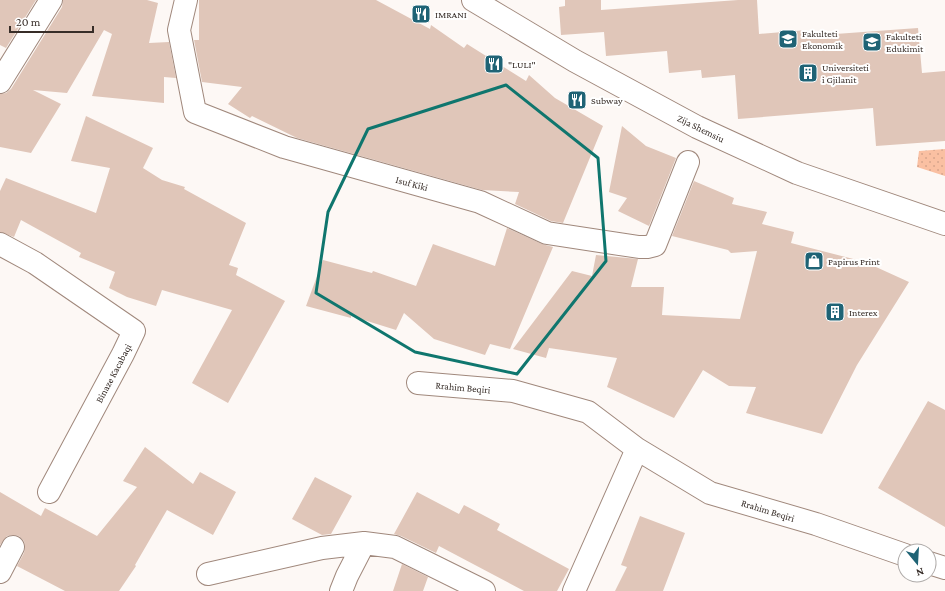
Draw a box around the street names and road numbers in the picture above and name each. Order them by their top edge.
street label: Zija Shemsiu [675,112,727,146]
street label: Isuf Kiki [395,174,430,193]
street label: Binaze Kacabaqi [93,342,134,405]
street label: Rrahim Beqiri [435,380,491,395]
street label: Rrahim Beqiri [740,497,796,524]

